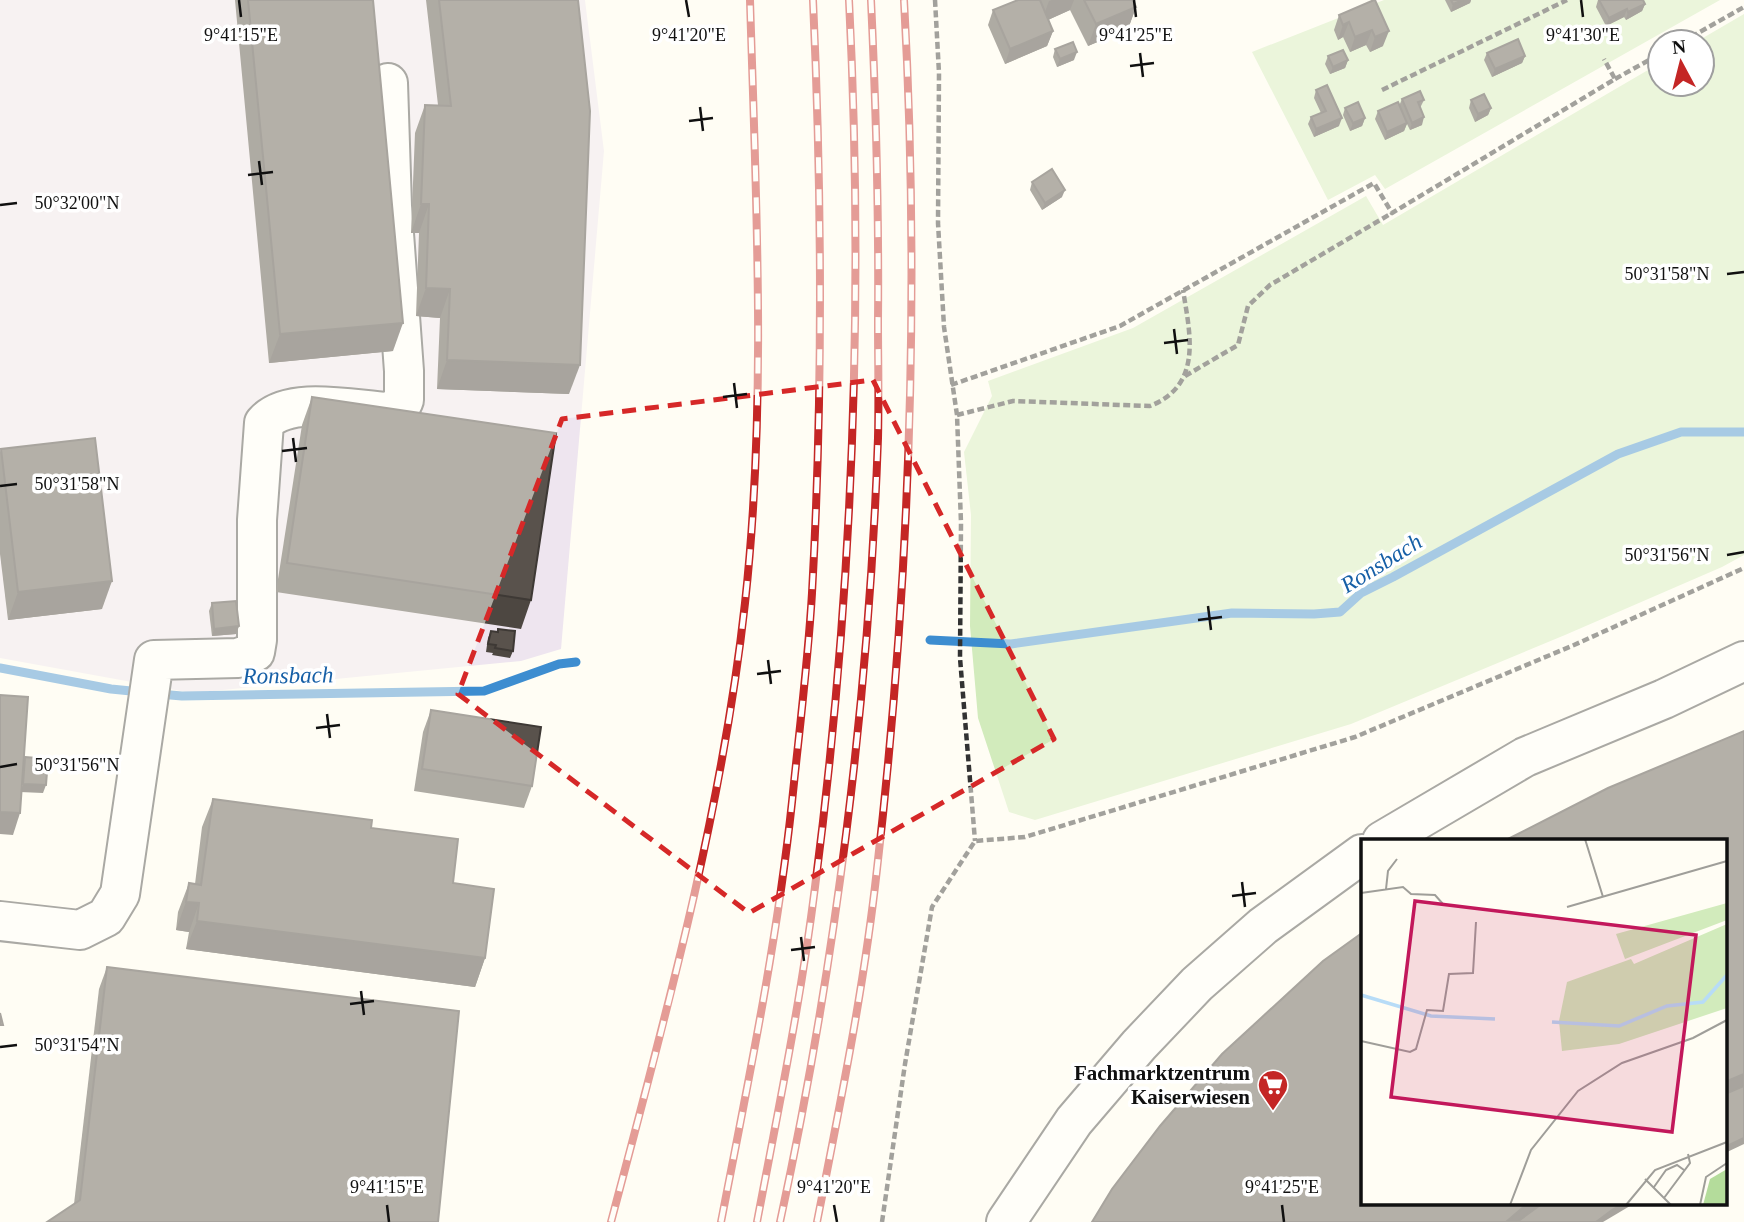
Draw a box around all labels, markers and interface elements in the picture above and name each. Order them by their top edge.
text: 9°41'15"E [204,25,278,45]
text: 9°41'20"E [652,25,726,45]
text: 9°41'25"E [1099,25,1173,45]
text: 9°41'30"E [1546,25,1620,45]
north arrow [1646,28,1716,98]
text: N [1671,35,1687,58]
text: 50°32'00"N [35,193,119,213]
text: 50°31'58"N [1625,264,1709,284]
text: 50°31'58"N [35,474,119,494]
water label: Ronsbach [1335,529,1426,599]
text: 50°31'56"N [1625,545,1709,565]
water label: Ronsbach [241,662,334,689]
text: 50°31'56"N [35,755,119,775]
inset map [1361,839,1726,1204]
text: 50°31'54"N [35,1035,119,1055]
place label: Fachmarktzentrum Kaiserwiesen [1074,1061,1251,1109]
supermarket icon: Fachmarktzentrum Kaiserwiesen [1256,1068,1290,1112]
text: 9°41'15"E [350,1177,424,1197]
text: 9°41'20"E [797,1177,871,1197]
text: 9°41'25"E [1245,1177,1319,1197]

